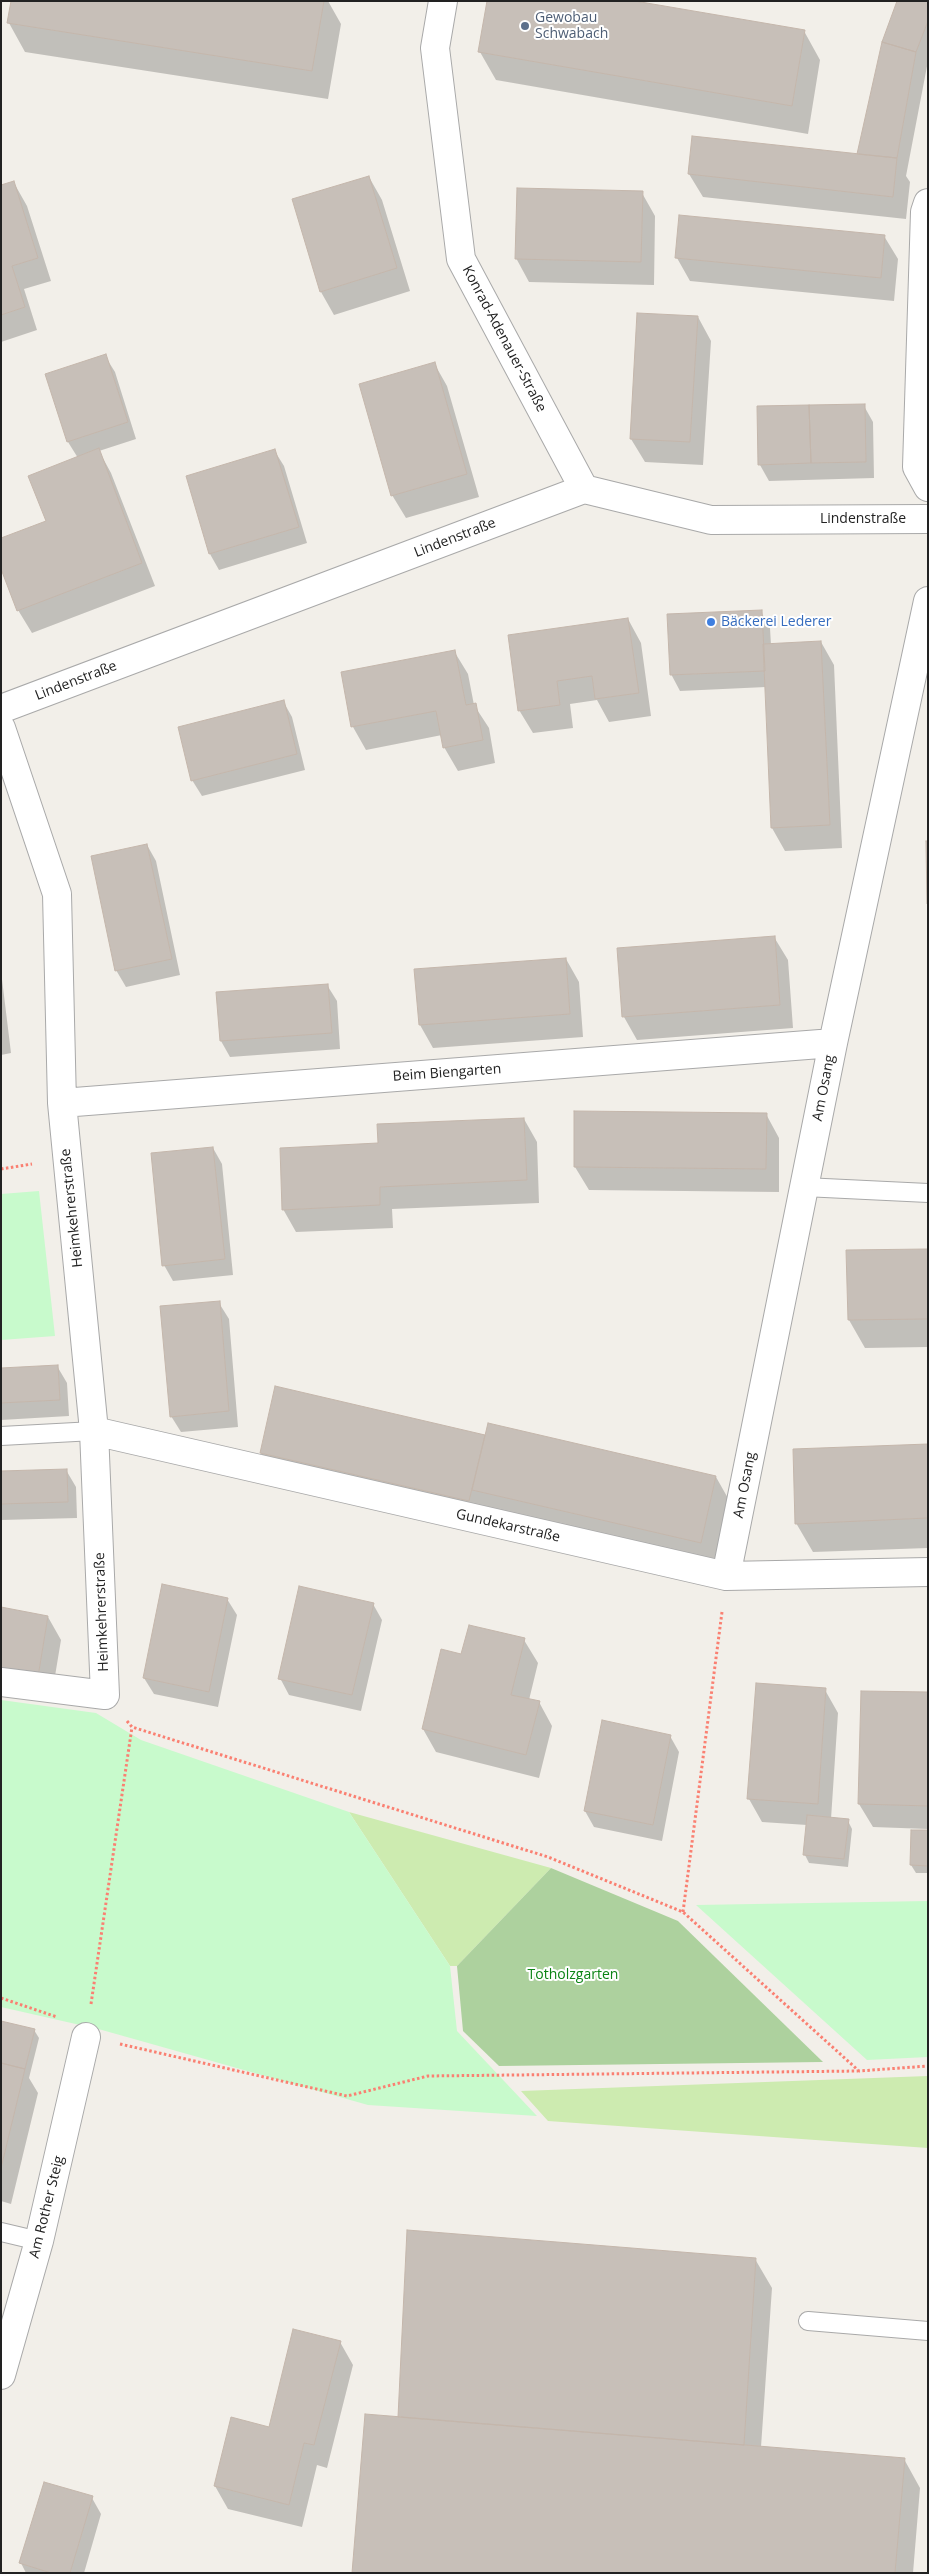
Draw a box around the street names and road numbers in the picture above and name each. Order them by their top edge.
street label: Konrad-Adenauer-Straße [458,263,550,415]
street label: Lindenstraße [820,511,906,527]
street label: Lindenstraße [412,515,498,561]
street label: Lindenstraße [33,658,119,704]
street label: Am Osang [809,1054,839,1122]
street label: Beim Biengarten [392,1061,502,1085]
street label: Heimkehrerstraße [57,1148,87,1268]
street label: Am Osang [730,1451,760,1519]
street label: Gundekarstraße [454,1506,562,1546]
street label: Heimkehrerstraße [92,1552,112,1672]
street label: Am Rother Steig [26,2154,68,2260]

